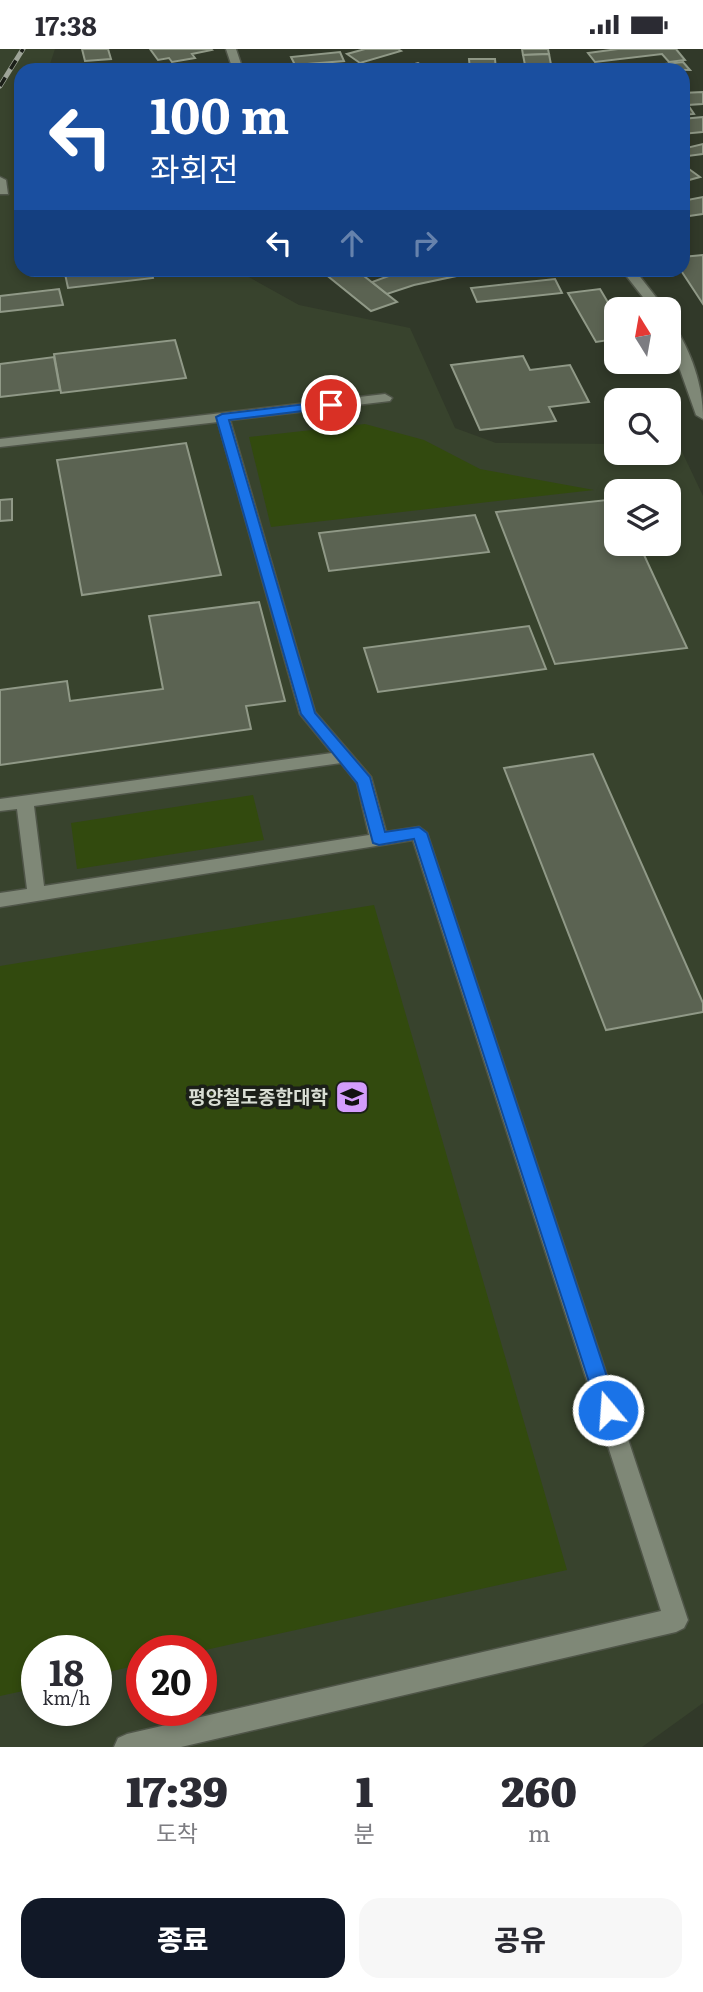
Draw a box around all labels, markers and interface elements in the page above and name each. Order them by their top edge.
text: 17:38 [35,5,97,44]
text: 100 m [150,76,289,149]
icon: left [35,91,126,182]
text: 좌회전 [150,143,238,191]
icon: left [260,224,298,262]
icon: ahead [333,224,371,262]
icon: right [406,224,444,262]
north arrow [604,297,681,375]
map controls [604,297,681,556]
pin [301,375,361,435]
icon: arrive [312,386,350,424]
button: search [604,388,681,465]
button: layers [604,479,681,556]
school or university icon: 평양철도종합대학 [333,1078,371,1116]
place label: 평양철도종합대학 [188,1082,328,1110]
position arrow [571,1373,645,1447]
speed limit sign: 20 [126,1635,217,1726]
text: 18 [49,1645,84,1697]
text: km/h [43,1684,90,1711]
text: 17:39 [126,1758,228,1820]
text: 1 [356,1758,373,1820]
text: 260 [501,1758,577,1820]
text: 도착 [156,1815,198,1849]
text: 분 [354,1815,375,1849]
text: m [528,1815,550,1849]
button: 종료 [21,1898,345,1978]
button: 공유 [359,1898,682,1978]

